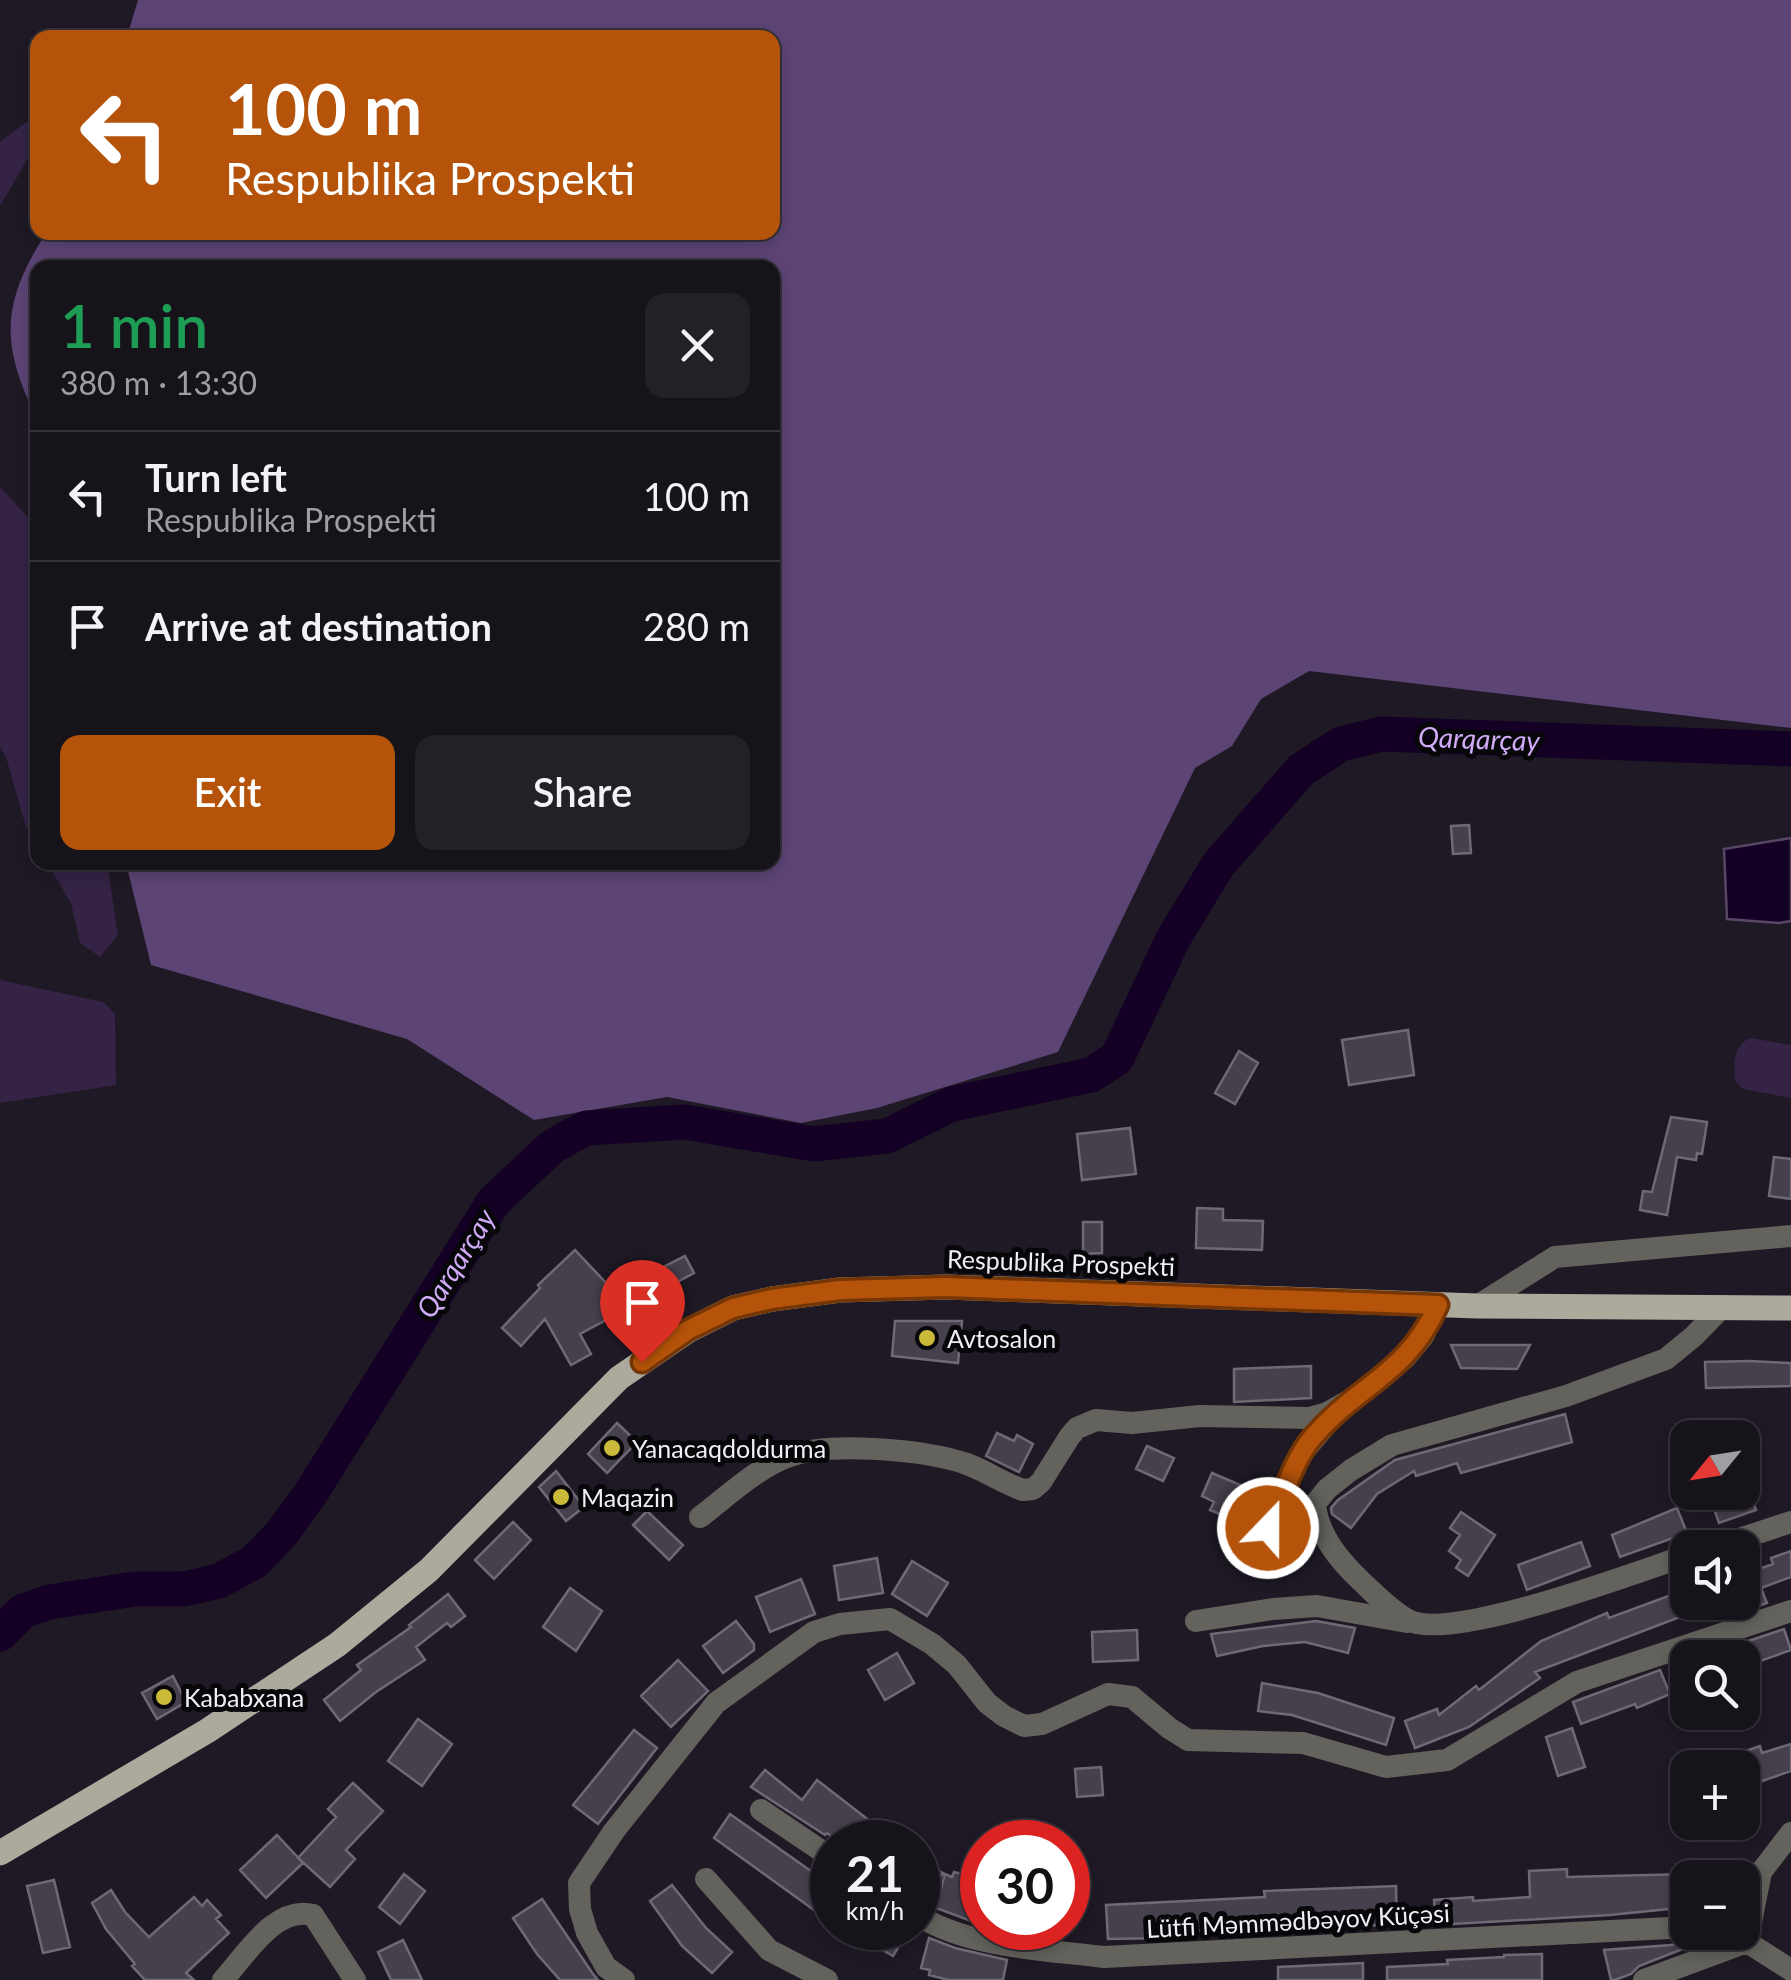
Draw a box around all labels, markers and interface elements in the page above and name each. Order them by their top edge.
text: 100 m [225,66,422,150]
icon: left [60,70,190,200]
text: Respublika Prospekti [225,151,635,205]
text: 1 min [60,289,208,361]
button: close [645,293,750,398]
text: 380 m · 13:30 [60,363,257,402]
text: Turn left [145,454,287,500]
icon: left [60,469,115,524]
text: 100 m [643,473,750,519]
text: Respublika Prospekti [145,500,437,539]
icon: arrive [60,599,115,654]
text: Arrive at destination [145,603,492,649]
text: 280 m [643,603,750,649]
water label: Qarqarçay [1418,719,1541,757]
button: Exit [60,735,395,850]
button: Share [415,735,750,850]
water label: Qarqarçay [408,1202,502,1324]
street label: Respublika Prospekti [947,1243,1175,1281]
pin [600,1260,685,1363]
icon: arrive [615,1275,670,1330]
place label: Avtosalon [947,1323,1056,1353]
marker: Avtosalon [916,1327,938,1349]
north arrow [1670,1420,1760,1510]
map controls [1670,1420,1760,1950]
place label: Yanacaqdoldurma [632,1433,826,1463]
marker: Yanacaqdoldurma [601,1437,623,1459]
position arrow [1216,1476,1320,1580]
place label: Maqazin [581,1482,674,1512]
marker: Maqazin [550,1486,572,1508]
button: sound [1670,1530,1760,1620]
button: search [1670,1640,1760,1730]
place label: Kababxana [184,1682,304,1712]
marker: Kababxana [153,1686,175,1708]
button: + [1670,1750,1760,1840]
speed limit sign: 30 [960,1820,1090,1950]
text: 21 [846,1843,904,1903]
button: − [1670,1860,1760,1950]
text: km/h [846,1895,904,1925]
street label: Lütfi Məmmədbəyov Küçəsi [1146,1897,1450,1943]

